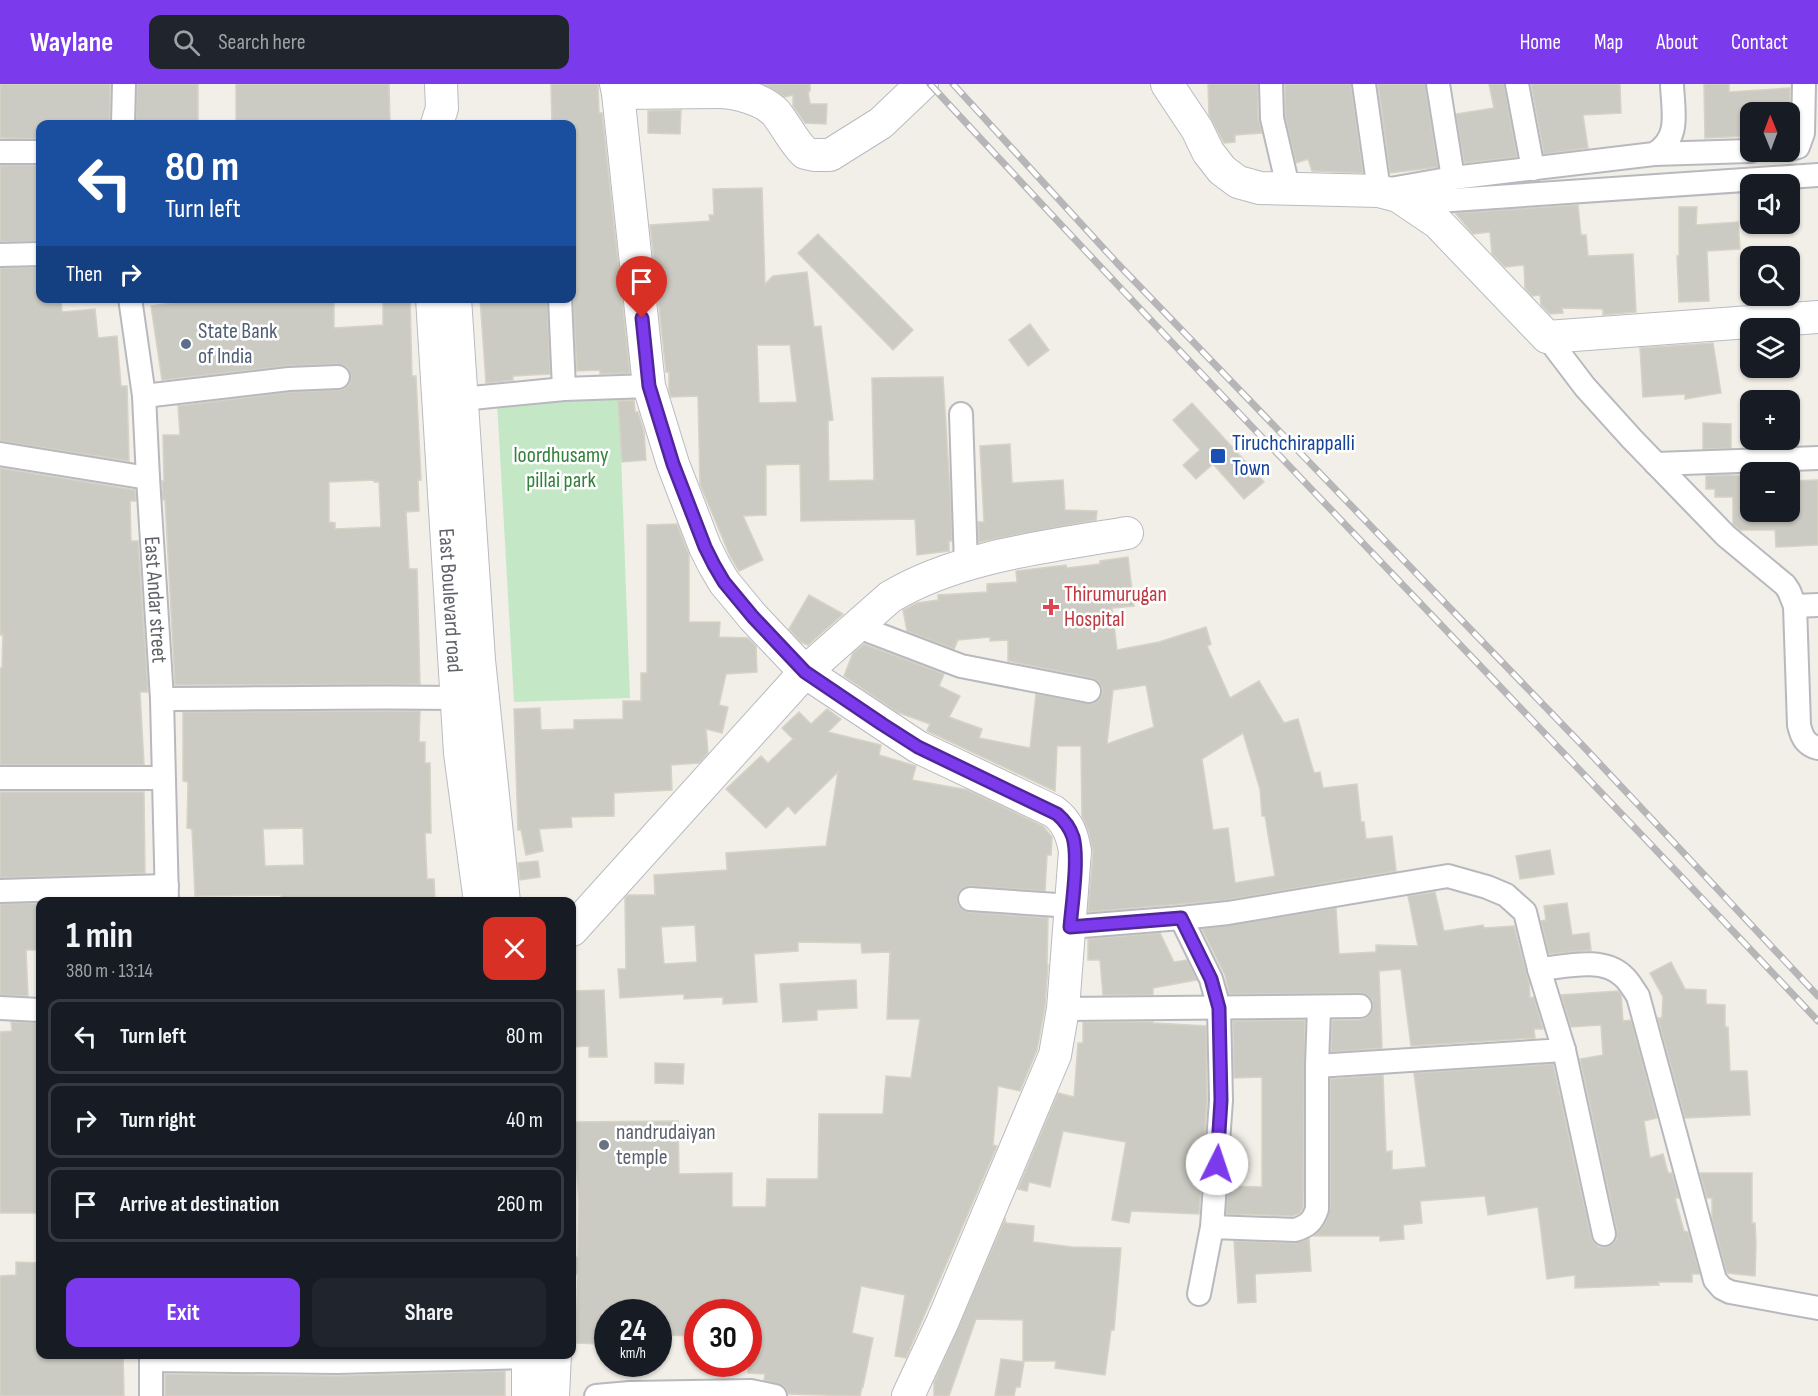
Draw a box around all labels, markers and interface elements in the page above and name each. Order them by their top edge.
search box [149,15,569,69]
text: Waylane [30,26,113,59]
icon: search [170,26,203,59]
text: Search here [218,29,306,56]
text: Home [1520,30,1561,55]
text: Map [1594,30,1623,55]
text: About [1656,30,1698,55]
text: Contact [1731,30,1788,55]
north arrow [1740,102,1800,162]
map controls [1740,102,1800,522]
text: 80 m [165,142,239,193]
icon: left [66,144,144,222]
button: sound [1740,174,1800,234]
text: Turn left [165,193,241,225]
button: search [1740,246,1800,306]
pin [616,256,667,318]
icon: right [114,258,147,291]
text: Then [66,261,102,288]
icon: arrive [625,265,658,298]
place label: State Bank of India [198,318,278,370]
button: layers [1740,318,1800,378]
marker: State Bank of India [179,337,193,351]
button: + [1740,390,1800,450]
place label: Tiruchchirappalli Town [1232,430,1355,482]
park label: loordhusamy pillai park [514,442,609,494]
marker: Tiruchchirappalli Town [1209,447,1227,465]
button: − [1740,462,1800,522]
street label: East Boulevard road [433,528,469,673]
street label: East Andar street [138,535,173,664]
place label: Thirumurugan Hospital [1064,581,1167,633]
marker: Thirumurugan Hospital [1042,598,1060,616]
text: 1 min [66,915,133,958]
button: close [483,917,546,980]
text: 380 m · 13:14 [66,959,153,983]
icon: left [69,1020,102,1053]
text: Turn left [120,1023,186,1050]
text: 80 m [506,1023,543,1050]
icon: right [69,1104,102,1137]
text: Turn right [120,1107,196,1134]
text: 40 m [506,1107,543,1134]
place label: nandrudaiyan temple [616,1119,716,1171]
position arrow [1185,1132,1249,1196]
marker: nandrudaiyan temple [597,1138,611,1152]
icon: arrive [69,1188,102,1221]
text: Arrive at destination [120,1191,279,1218]
text: 260 m [497,1191,543,1218]
button: Exit [66,1278,300,1347]
button: Share [312,1278,546,1347]
speed limit sign: 30 [684,1299,762,1377]
text: 24 [620,1313,646,1349]
text: km/h [620,1344,646,1363]

